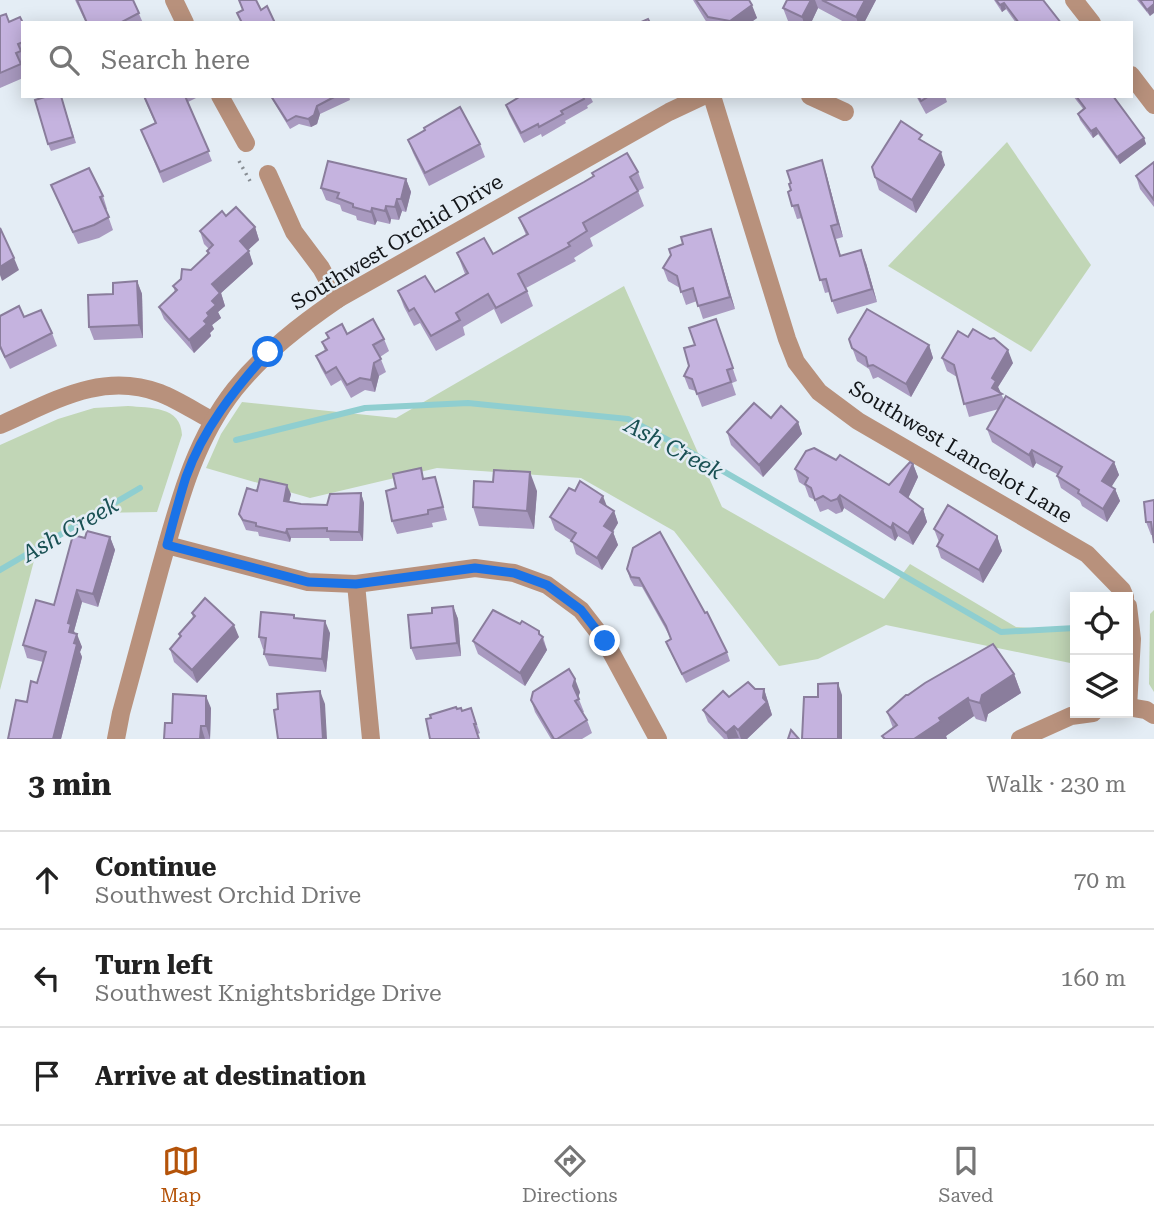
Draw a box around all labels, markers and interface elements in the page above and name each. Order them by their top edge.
search box [21,21,1133,98]
icon: search [45,41,83,79]
text: Search here [101,45,250,75]
street label: Southwest Orchid Drive [287,169,507,315]
route start [252,336,283,367]
street label: Southwest Lancelot Lane [845,376,1077,528]
water label: Ash Creek [618,410,728,486]
water label: Ash Creek [15,491,124,569]
map controls [1070,592,1133,718]
button: locate [1070,592,1133,655]
route end [589,625,620,656]
button: layers [1070,655,1133,718]
text: 3 min [28,767,111,802]
text: Walk · 230 m [987,771,1126,798]
text: Continue [95,852,217,882]
icon: ahead [28,861,66,899]
text: 70 m [1073,867,1126,894]
text: Southwest Orchid Drive [95,882,361,909]
text: Turn left [95,950,213,980]
icon: left [28,959,66,997]
text: 160 m [1061,965,1126,992]
text: Southwest Knightsbridge Drive [95,980,442,1007]
icon: arrive [28,1057,66,1095]
text: Arrive at destination [95,1061,366,1091]
tab: Map [160,1142,201,1207]
tab: Directions [522,1142,618,1207]
tab: Saved [938,1142,994,1207]

